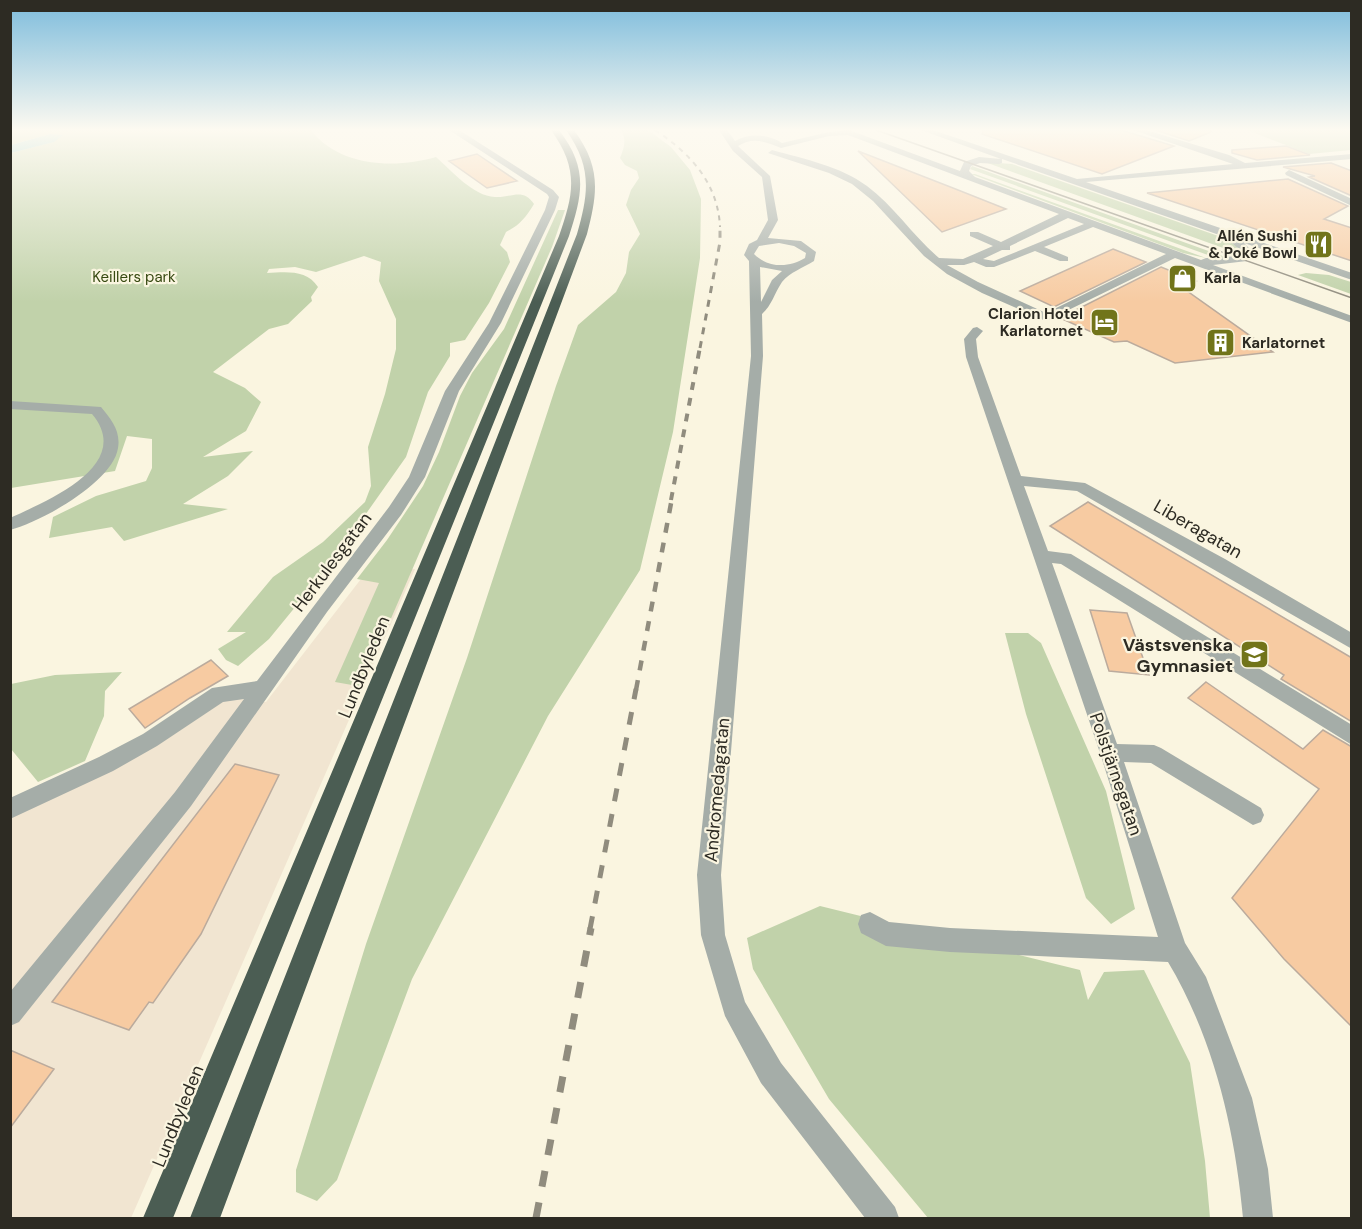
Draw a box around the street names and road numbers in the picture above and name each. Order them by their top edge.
street label: Liberagatan [1149,494,1247,564]
street label: Herkulesgatan [287,507,377,617]
street label: Lundbyleden [333,612,395,722]
street label: Polstjärnegatan [1084,709,1148,839]
street label: Andromedagatan [699,717,735,863]
street label: Lundbyleden [147,1061,209,1171]

